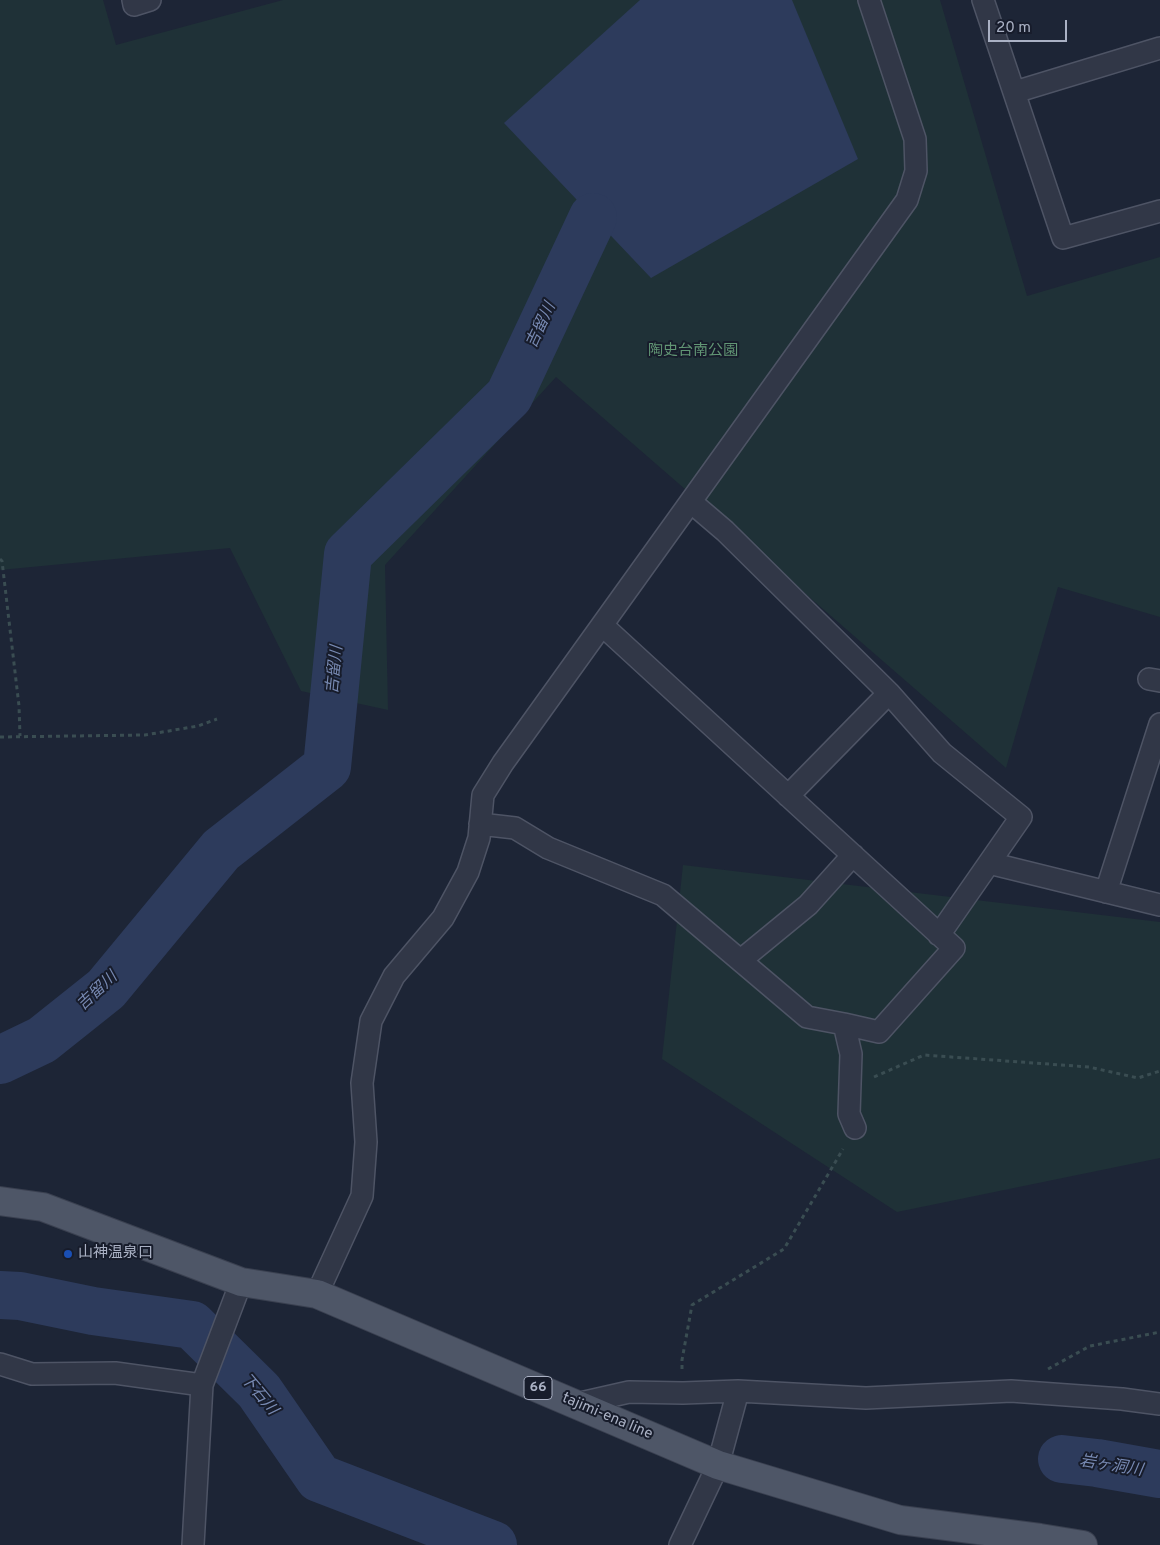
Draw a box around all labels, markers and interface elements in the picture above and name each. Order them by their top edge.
scale bar [990,10,1069,42]
text: 20 m [996,19,1031,38]
water label: 吉留川 [523,300,561,352]
park label: 陶史台南公園 [648,343,738,361]
water label: 吉留川 [324,645,348,695]
water label: 吉留川 [74,969,122,1015]
place label: 山神温泉口 [78,1245,153,1263]
marker: 山神温泉口 [62,1248,74,1260]
water label: 下石川 [235,1370,281,1420]
road number: 66 [524,1376,552,1400]
street label: tajimi-ena line [559,1390,655,1444]
water label: 岩ヶ洞川 [1078,1453,1144,1481]

